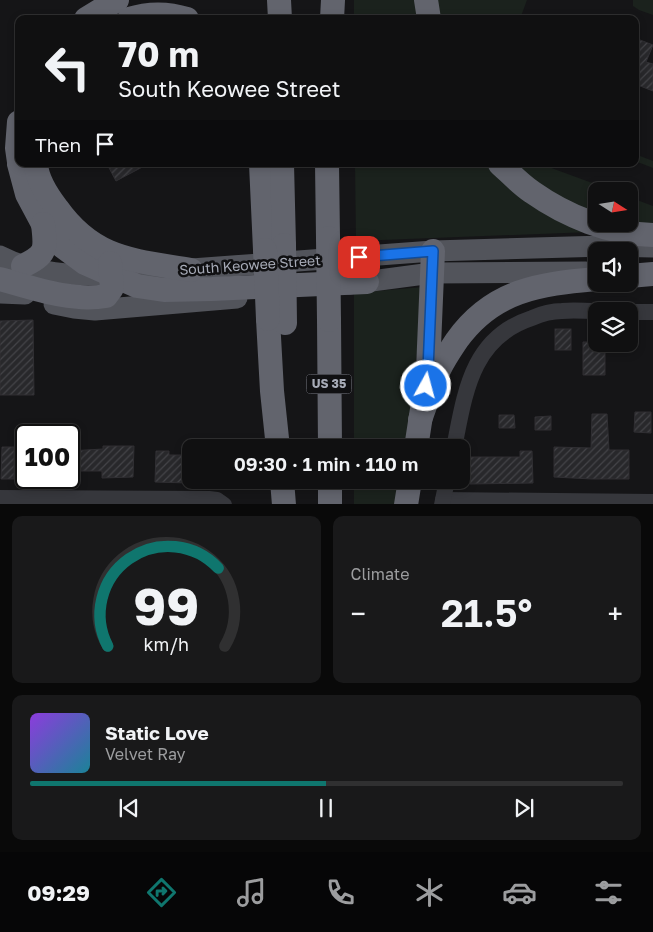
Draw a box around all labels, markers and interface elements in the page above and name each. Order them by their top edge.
text: 70 m [118,33,199,75]
icon: left [35,35,100,100]
text: South Keowee Street [118,75,341,102]
icon: arrive [91,130,119,158]
text: Then [35,133,81,156]
north arrow [588,182,638,232]
map controls [588,182,638,352]
pin [338,236,380,278]
button: sound [588,242,638,292]
icon: arrive [345,243,373,271]
street label: South Keowee Street [179,251,321,278]
button: layers [588,302,638,352]
position arrow [399,359,451,411]
road number: US 35 [306,374,352,394]
speed limit sign: 100 [15,424,80,489]
text: 09:30 · 1 min · 110 m [234,452,418,475]
text: Climate [351,564,410,584]
text: 99 [133,574,199,636]
text: 21.5° [441,590,532,635]
text: − [351,597,366,630]
text: + [608,597,623,630]
text: km/h [144,633,189,655]
text: Static Love [105,721,209,744]
text: Velvet Ray [105,744,186,764]
icon: previous [115,794,143,822]
icon: pause [312,794,340,822]
icon: next [510,794,538,822]
icon: directions [144,875,179,910]
icon: music [234,875,269,910]
icon: phone [323,875,358,910]
icon: climate [412,875,447,910]
icon: car [502,875,537,910]
icon: filters [591,875,626,910]
text: 09:29 [27,879,90,906]

